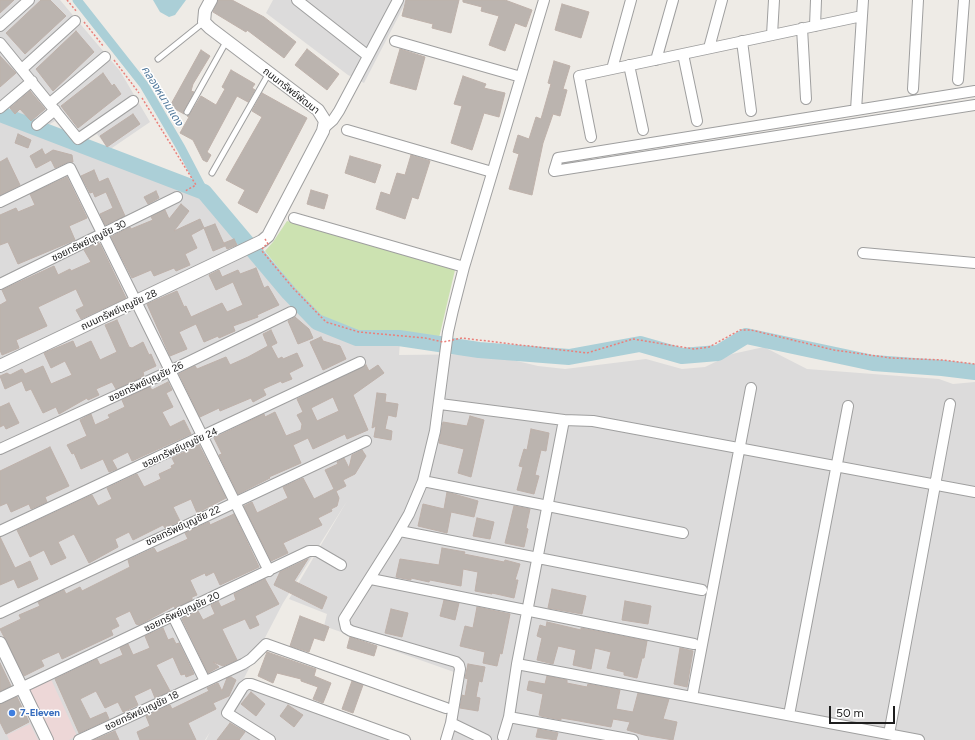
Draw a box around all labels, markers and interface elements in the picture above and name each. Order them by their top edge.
water label: คลองหนามแดง [138,63,186,129]
street label: ถนนทรัพย์พัฒนา [260,65,322,117]
street label: ซอยทรัพย์บุญชัย 30 [50,218,128,264]
street label: ถนนทรัพย์บุญชัย 28 [79,287,159,333]
street label: ซอยทรัพย์บุญชัย 26 [107,359,185,405]
street label: ซอยทรัพย์บุญชัย 24 [140,425,220,471]
street label: ซอยทรัพย์บุญชัย 22 [144,503,222,549]
street label: ซอยทรัพย์บุญชัย 20 [142,589,222,635]
street label: ซอยทรัพย์บุญชัย 18 [103,689,181,733]
scale bar [831,698,897,724]
text: 50 m [836,706,864,720]
place label: 7-Eleven [20,707,60,719]
marker: 7-Eleven [7,708,17,718]

